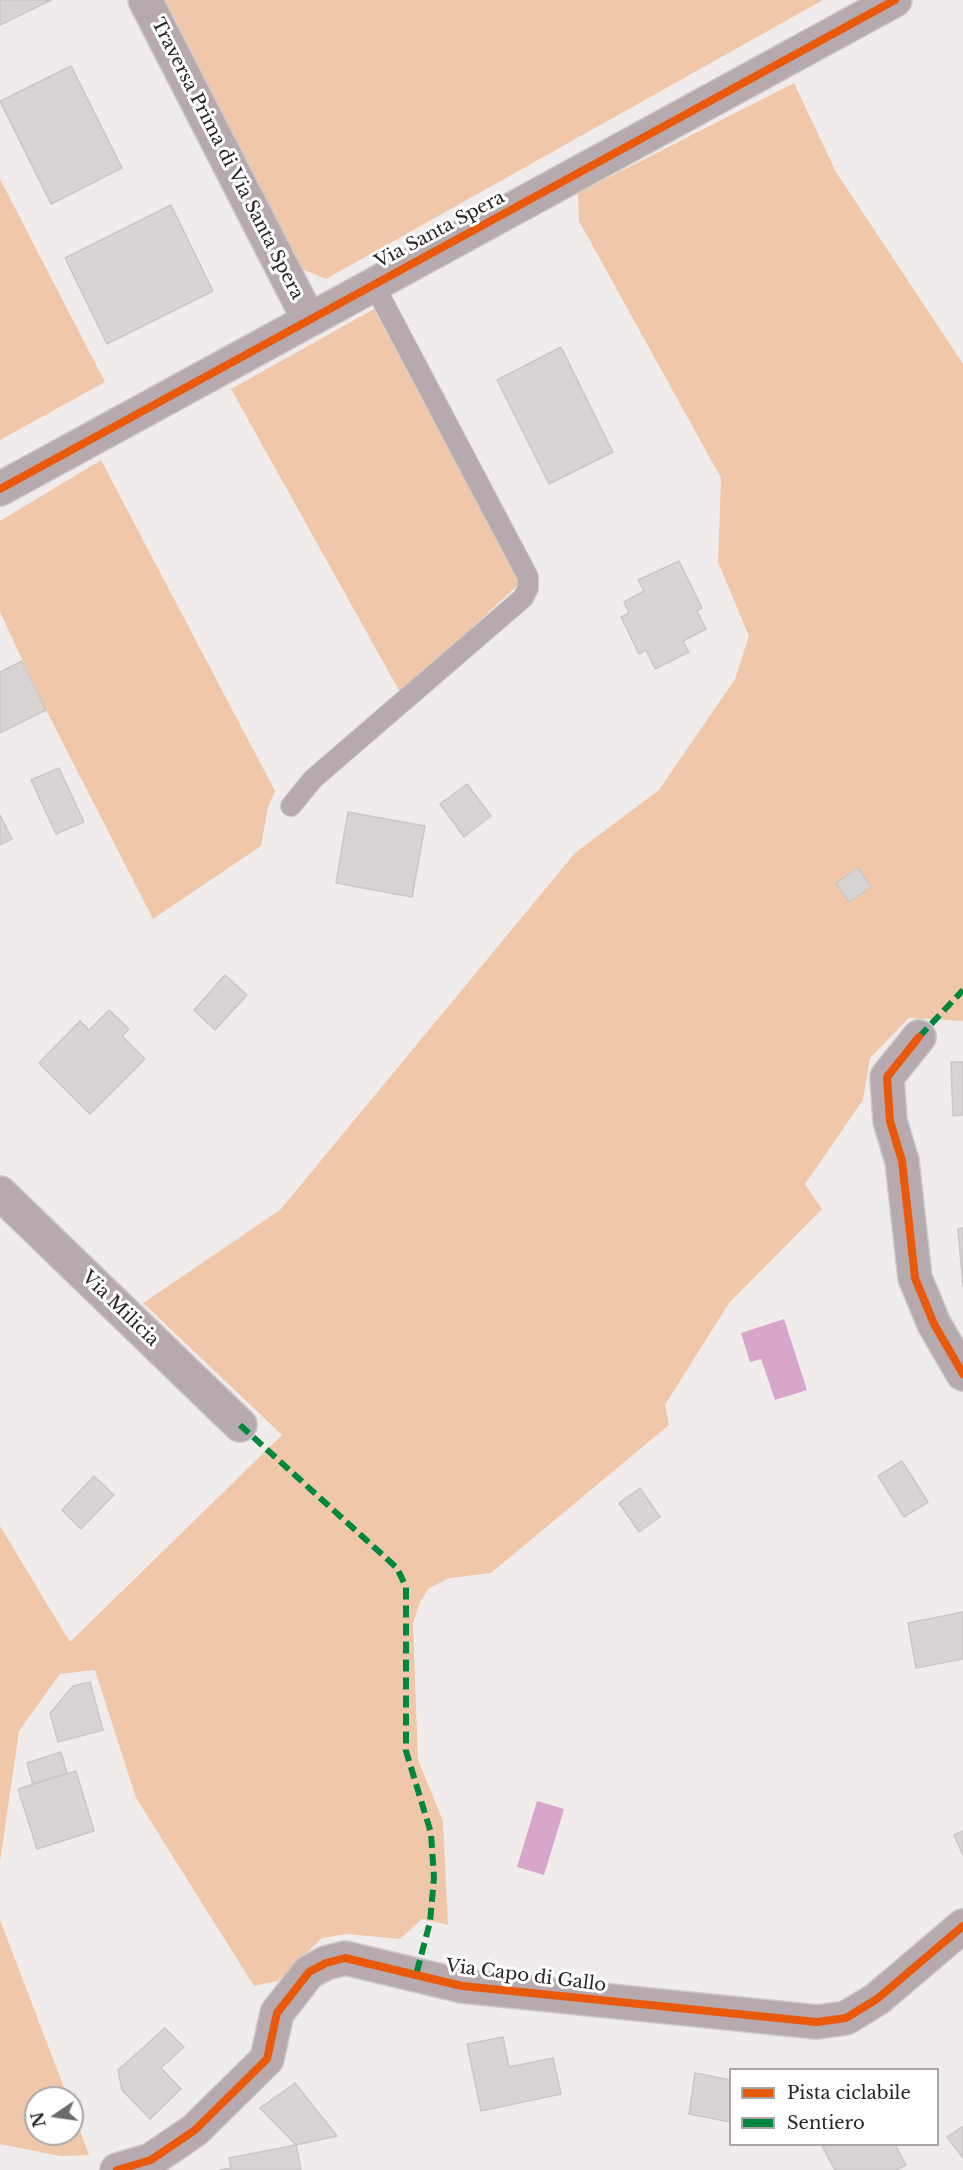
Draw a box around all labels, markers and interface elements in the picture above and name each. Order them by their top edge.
street label: Traversa Prima di Via Santa Spera [146,15,308,303]
street label: Via Santa Spera [371,187,509,273]
street label: Via Milicia [77,1267,163,1351]
street label: Via Capo di Gallo [445,1955,607,1997]
legend [729,2068,939,2146]
text: Pista ciclabile [787,2082,911,2104]
north arrow [24,2086,84,2146]
text: N [27,2110,50,2129]
text: Sentiero [787,2112,865,2134]

